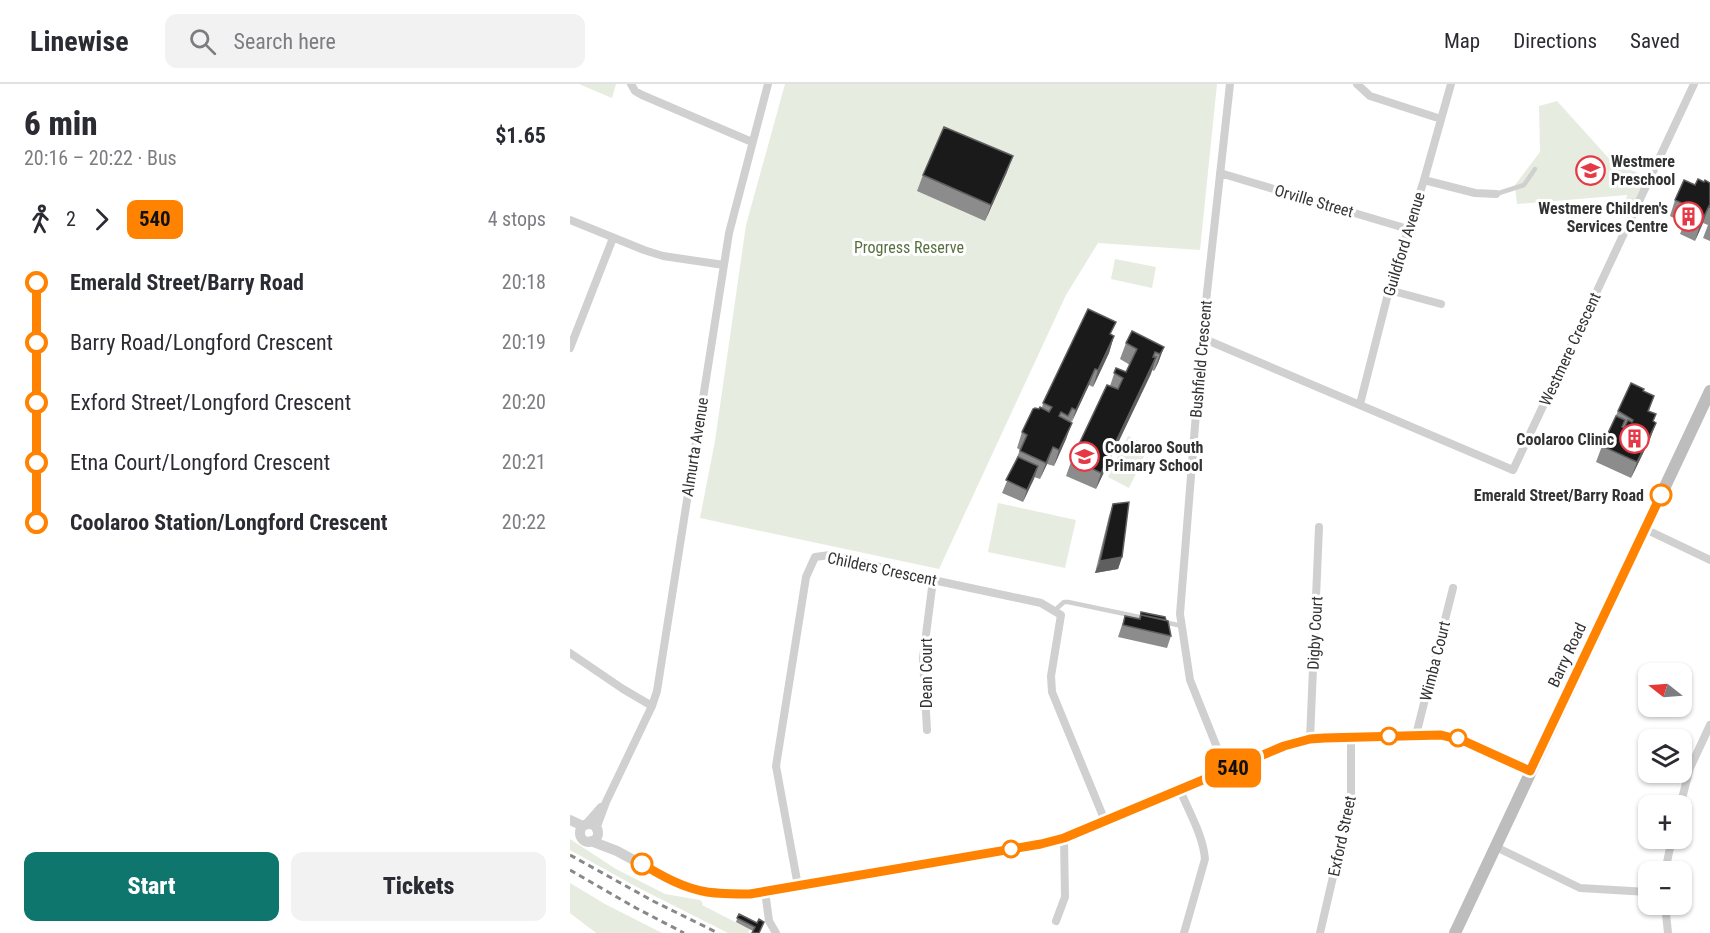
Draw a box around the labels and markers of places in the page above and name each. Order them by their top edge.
place label: Westmere Preschool [1611,152,1675,189]
school or university icon: Westmere Preschool [1574,154,1606,186]
place label: Westmere Children's Services Centre [1538,199,1668,236]
building icon: Westmere Children's Services Centre [1673,201,1705,233]
building icon: Coolaroo Clinic [1619,423,1651,455]
place label: Coolaroo Clinic [1516,430,1614,449]
place label: Coolaroo South Primary School [1105,438,1204,475]
school or university icon: Coolaroo South Primary School [1068,440,1100,472]
marker: Emerald Street/Barry Road [1650,484,1672,506]
place label: Emerald Street/Barry Road [1474,486,1644,505]
unlabelled marker [1380,727,1398,745]
unlabelled marker [1449,729,1467,747]
unlabelled marker [1002,840,1020,858]
unlabelled marker [631,853,653,875]

